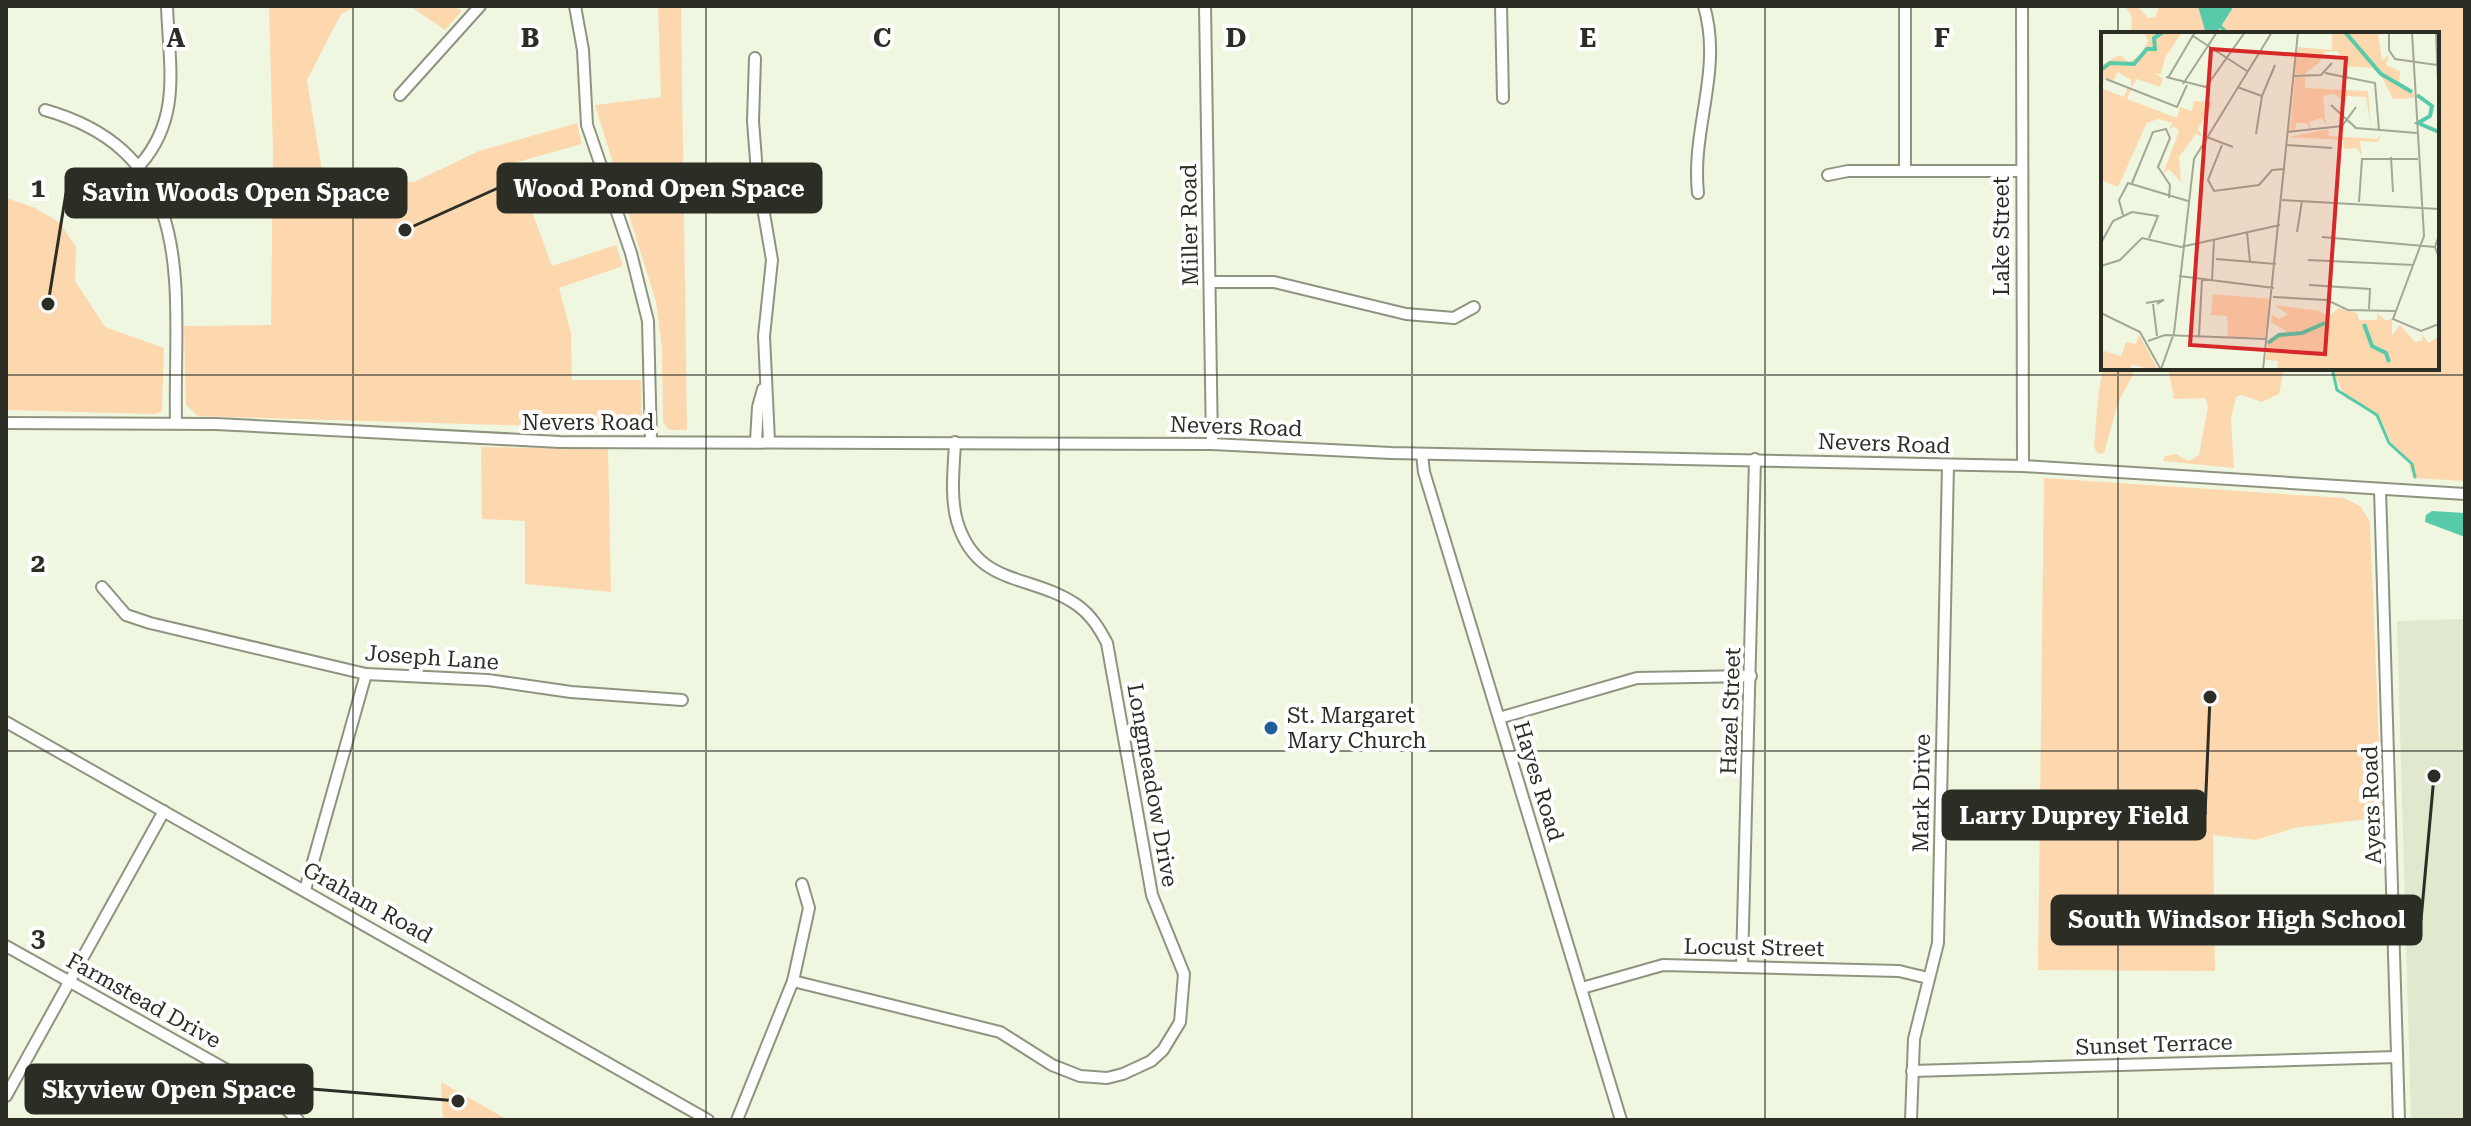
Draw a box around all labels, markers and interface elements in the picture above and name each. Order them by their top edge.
text: A [167,23,186,53]
text: B [521,23,539,53]
text: C [873,23,891,53]
text: D [1226,23,1246,53]
text: E [1580,23,1596,53]
text: F [1934,23,1950,53]
inset map [2101,32,2439,370]
callout: Wood Pond Open Space [498,164,821,212]
street label: Miller Road [1176,164,1203,286]
callout: Savin Woods Open Space [66,169,406,217]
text: 1 [31,173,45,203]
text: Wood Pond Open Space [513,175,805,203]
street label: Lake Street [1989,176,2014,296]
text: Savin Woods Open Space [82,179,390,207]
street label: Nevers Road [522,410,654,435]
street label: Nevers Road [1169,412,1303,441]
street label: Nevers Road [1817,429,1951,458]
text: 2 [31,548,45,578]
street label: Joseph Lane [364,640,500,675]
street label: Hazel Street [1716,647,1745,775]
street label: Longmeadow Drive [1122,681,1183,889]
place label: St. Margaret Mary Church [1287,703,1427,753]
street label: Hayes Road [1508,718,1569,844]
marker: St. Margaret Mary Church [1262,719,1280,737]
street label: Mark Drive [1908,733,1935,853]
street label: Ayers Road [2357,745,2386,865]
callout: Larry Duprey Field [1943,791,2205,839]
text: Larry Duprey Field [1959,802,2189,830]
street label: Graham Road [299,857,437,948]
callout: South Windsor High School [2052,896,2421,944]
text: South Windsor High School [2068,906,2406,934]
text: 3 [31,923,45,953]
street label: Locust Street [1683,934,1824,961]
street label: Farmstead Drive [62,948,225,1053]
street label: Sunset Terrace [2075,1029,2233,1060]
callout: Skyview Open Space [26,1065,312,1113]
text: Skyview Open Space [42,1076,296,1104]

